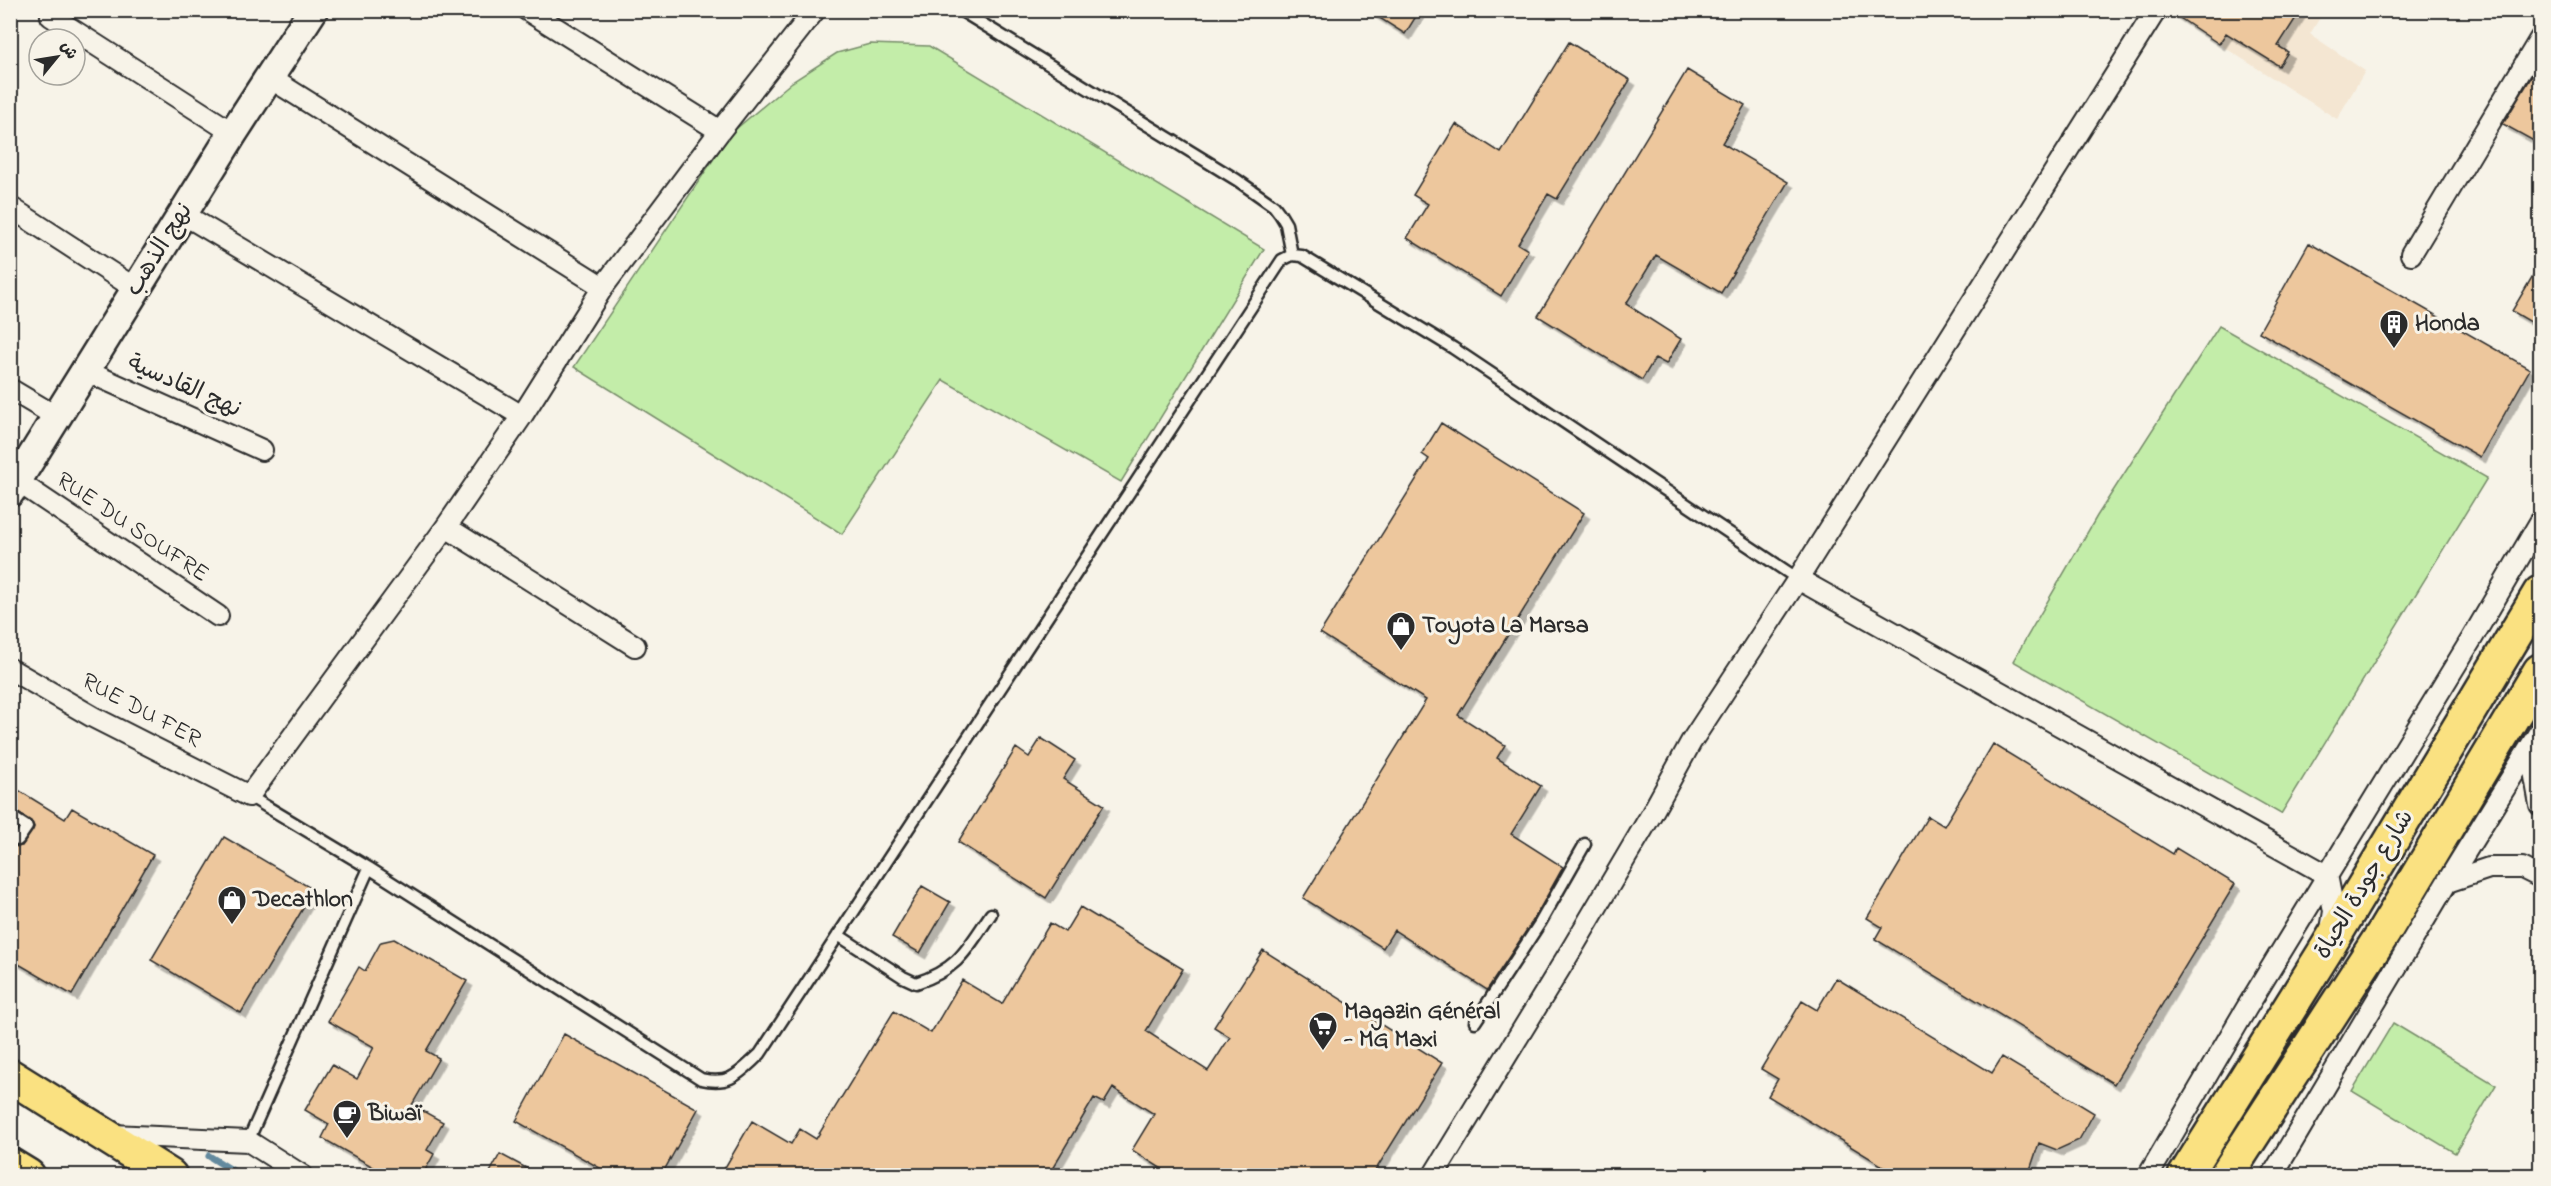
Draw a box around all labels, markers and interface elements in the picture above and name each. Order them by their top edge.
north arrow [27,27,87,87]
text: ش [53,37,83,64]
street label: نهج الذهب [117,196,203,304]
place label: Honda [2415,307,2480,342]
building icon: Honda [2378,308,2410,350]
street label: نهج القادسية [121,346,247,428]
street label: RUE DU SOUFRE [49,464,215,592]
place label: Toyota La Marsa [1422,609,1589,645]
shop icon: Toyota La Marsa [1385,610,1417,652]
street label: RUE DU FER [75,665,208,758]
street label: شارع جودة الحياة [2306,804,2424,966]
place label: Decathlon [252,883,353,918]
shop icon: Decathlon [216,884,248,926]
place label: Magazin Général - MG Maxi [1343,995,1500,1058]
supermarket icon: Magazin Général - MG Maxi [1307,1010,1339,1052]
place label: Biwaï [367,1097,423,1132]
cafe icon: Biwaï [331,1098,363,1140]

